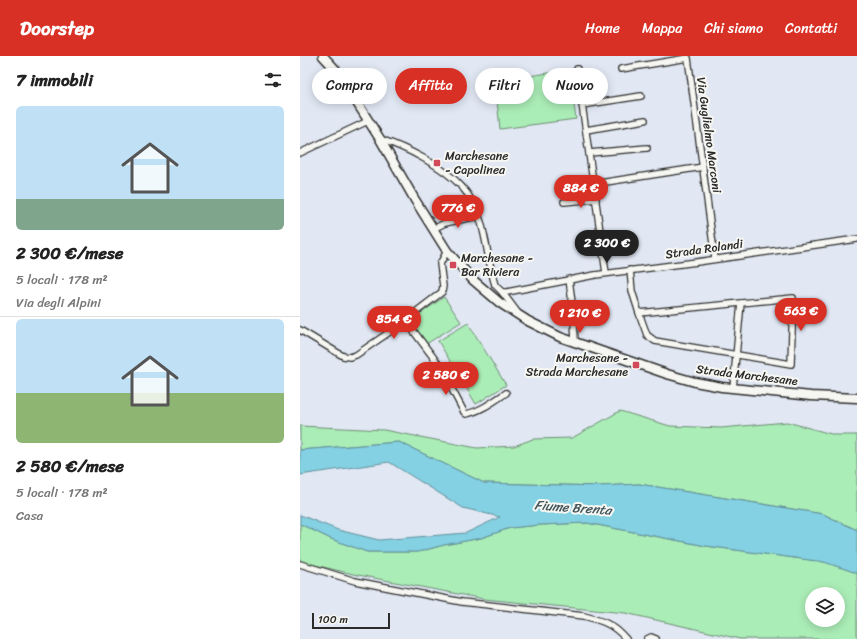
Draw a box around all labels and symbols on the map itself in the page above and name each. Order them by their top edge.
street label: Via Guglielmo Marconi [690,76,728,195]
place label: Marchesane - Capolinea [445,145,508,181]
marker: Marchesane - Capolinea [432,158,442,168]
pin: 884 € [553,175,609,209]
pin: 776 € [430,195,486,229]
pin: 2 300 € [570,230,644,264]
street label: Strada Rolandi [664,233,745,265]
place label: Marchesane - Bar Riviera [461,247,533,283]
marker: Marchesane - Bar Riviera [448,260,458,270]
pin: 563 € [773,298,829,332]
pin: 1 210 € [543,300,617,334]
pin: 854 € [366,306,422,340]
place label: Marchesane - Strada Marchesane [526,347,628,383]
street label: Strada Marchesane [695,358,799,392]
marker: Marchesane - Strada Marchesane [631,360,641,370]
pin: 2 580 € [409,362,483,396]
water label: Fiume Brenta [534,493,614,522]
scale bar [312,611,390,630]

